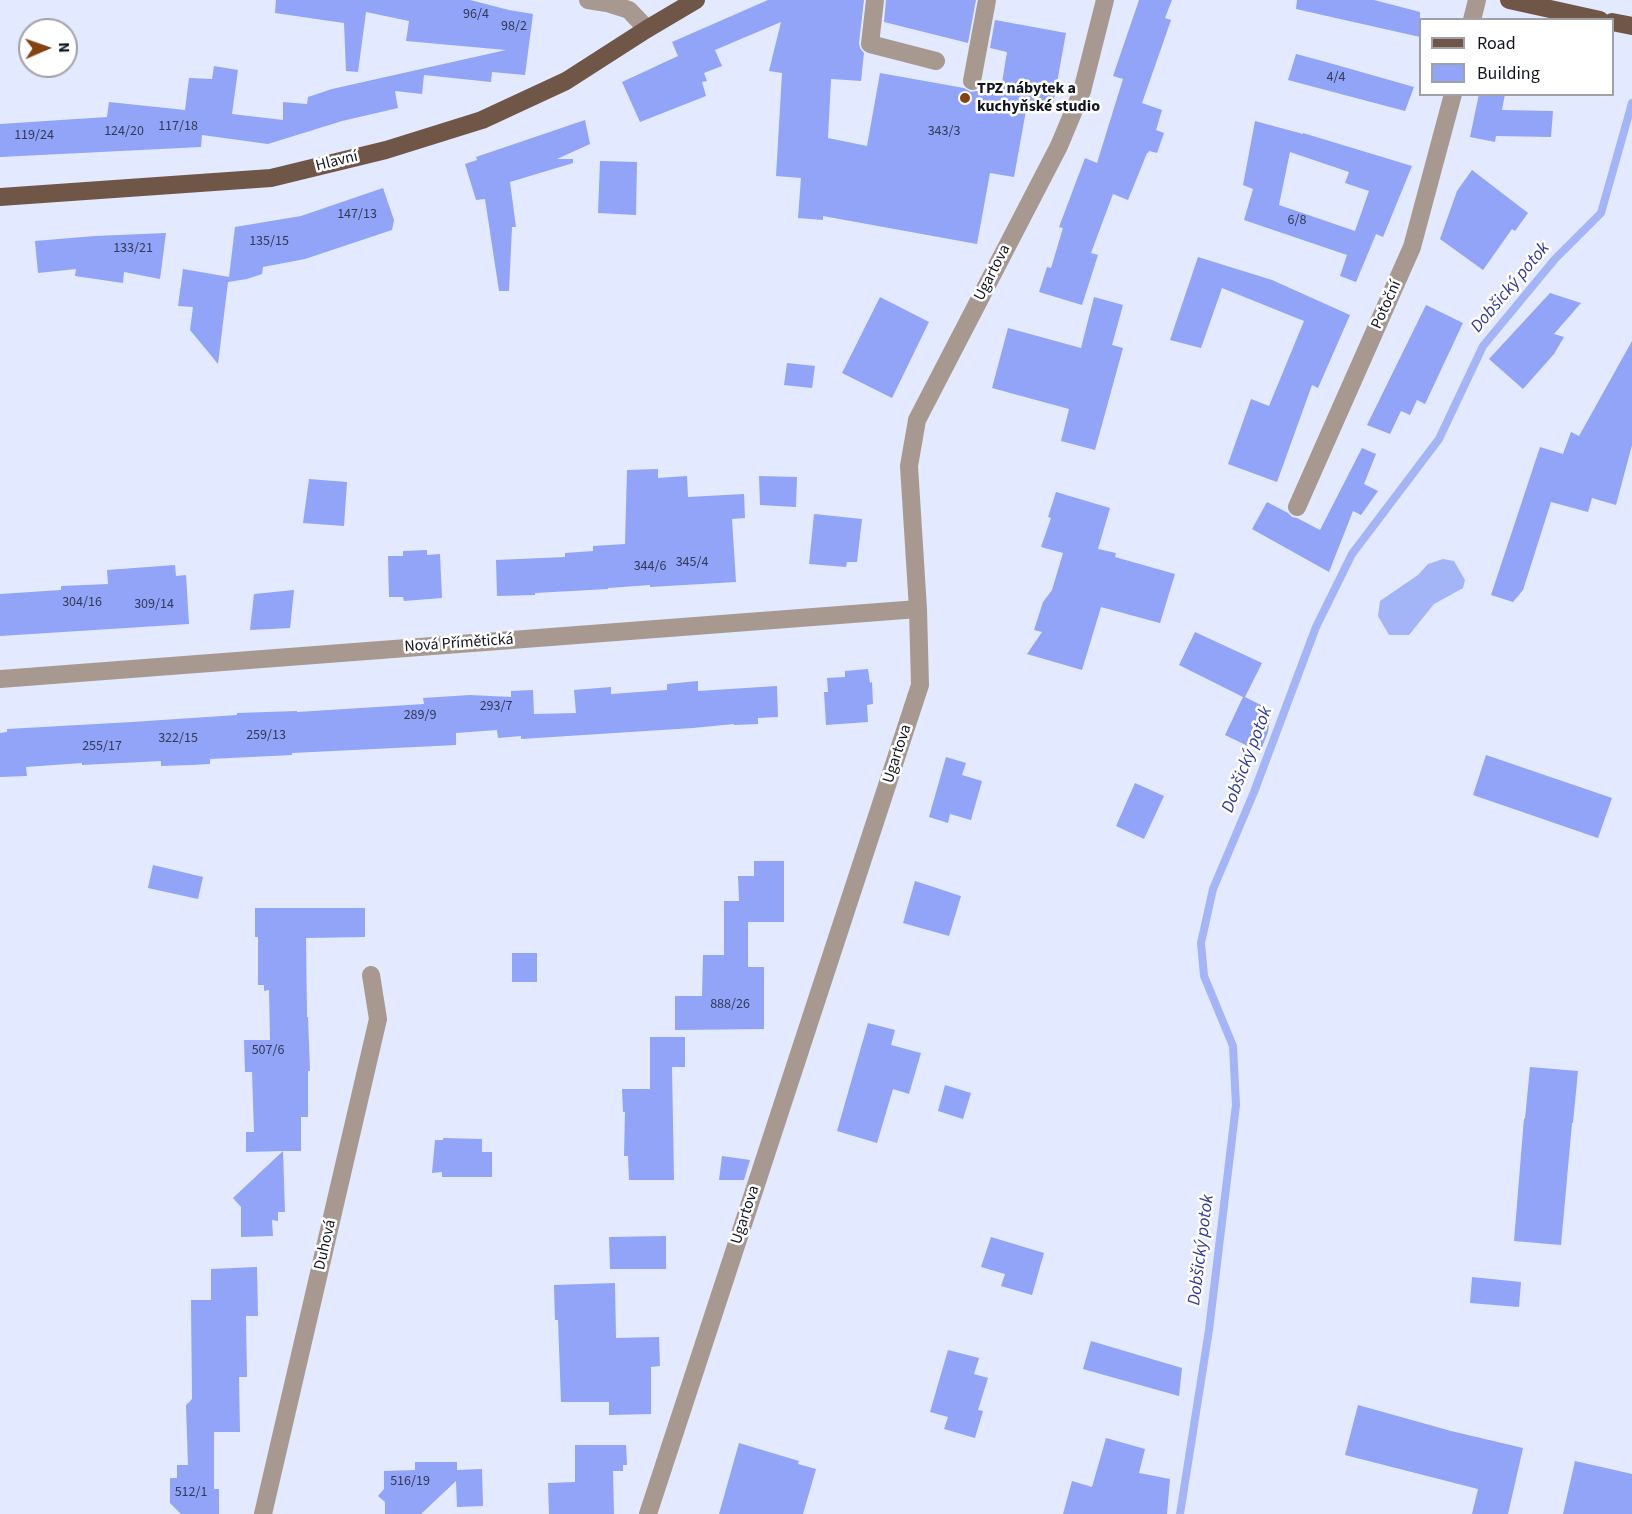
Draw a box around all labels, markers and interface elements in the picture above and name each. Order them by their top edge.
house number: 96/4 [463,7,489,23]
north arrow [18,18,78,78]
legend [1419,18,1614,96]
house number: 98/2 [501,19,527,35]
text: Road [1477,31,1516,56]
text: N [53,42,75,53]
text: Building [1477,61,1540,86]
house number: 4/4 [1327,70,1345,86]
place label: TPZ nábytek a kuchyňské studio [977,79,1100,117]
marker: TPZ nábytek a kuchyňské studio [958,91,972,105]
house number: 117/18 [158,119,198,135]
house number: 124/20 [104,124,144,140]
house number: 343/3 [928,124,960,140]
house number: 119/24 [14,128,54,144]
street label: Hlavní [314,148,360,176]
house number: 147/13 [337,207,377,223]
house number: 6/8 [1288,213,1306,229]
house number: 135/15 [249,234,289,250]
water label: Dobšický potok [1467,238,1555,338]
house number: 133/21 [113,241,153,257]
street label: Ugartova [971,242,1015,304]
street label: Potoční [1368,278,1406,332]
house number: 345/4 [676,555,708,571]
house number: 344/6 [634,559,666,575]
house number: 304/16 [62,595,102,611]
house number: 309/14 [134,597,174,613]
street label: Nová Přímětická [404,631,514,657]
house number: 293/7 [480,699,512,715]
water label: Dobšický potok [1218,704,1278,816]
house number: 289/9 [404,708,436,724]
street label: Ugartova [880,722,916,786]
house number: 259/13 [246,728,286,744]
house number: 322/15 [158,731,198,747]
house number: 255/17 [82,739,122,755]
house number: 888/26 [710,997,750,1013]
house number: 507/6 [252,1043,284,1059]
street label: Ugartova [728,1183,764,1247]
water label: Dobšický potok [1184,1193,1220,1307]
street label: Duhová [311,1218,341,1272]
house number: 516/19 [390,1474,430,1490]
house number: 512/1 [175,1485,207,1501]

